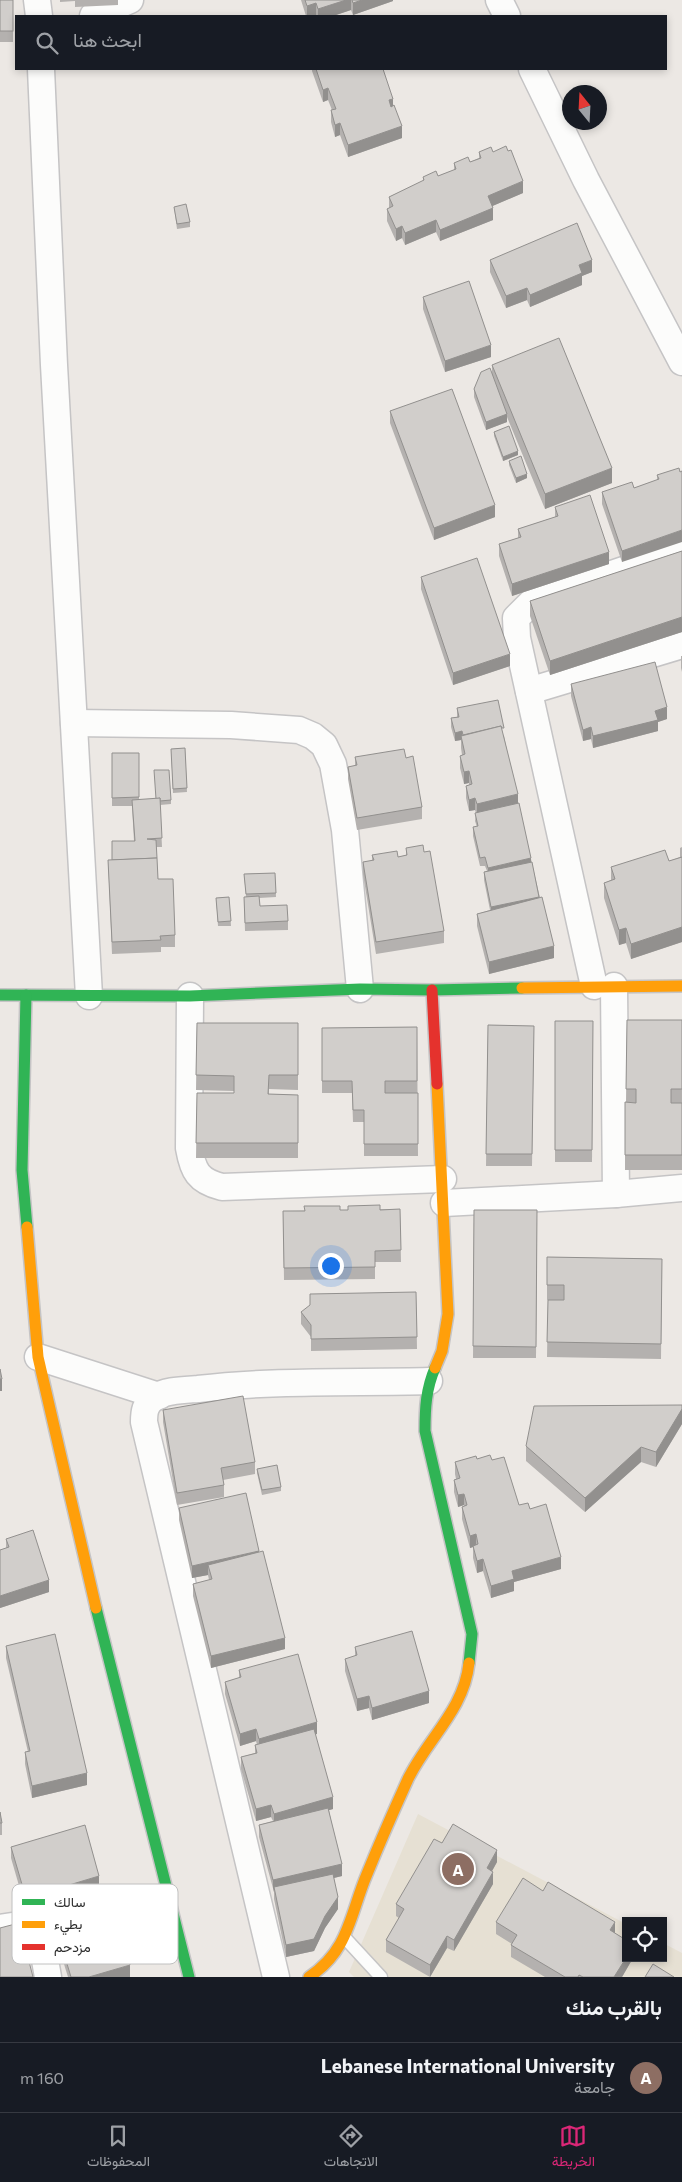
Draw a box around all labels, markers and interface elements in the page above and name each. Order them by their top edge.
search box [15,15,667,70]
text: ابحث هنا [73,28,142,51]
icon: search [33,29,61,57]
north arrow [562,85,607,130]
your location [318,1253,344,1279]
pin: A [442,1850,474,1888]
legend [12,1884,178,1964]
text: سالك [54,1893,85,1910]
text: بطيء [54,1915,82,1936]
map controls [622,1917,667,1962]
button: locate [622,1917,667,1962]
text: مزدحم [54,1938,91,1956]
text: بالقرب منك [566,1994,662,2019]
text: Lebanese International University [321,2054,615,2077]
text: 160 m [20,2068,64,2087]
text: A [640,2068,652,2087]
text: جامعة [574,2077,615,2096]
tab: المحفوظات [87,2122,150,2174]
tab: الاتجاهات [324,2122,378,2174]
tab: الخريطة [552,2122,595,2174]

